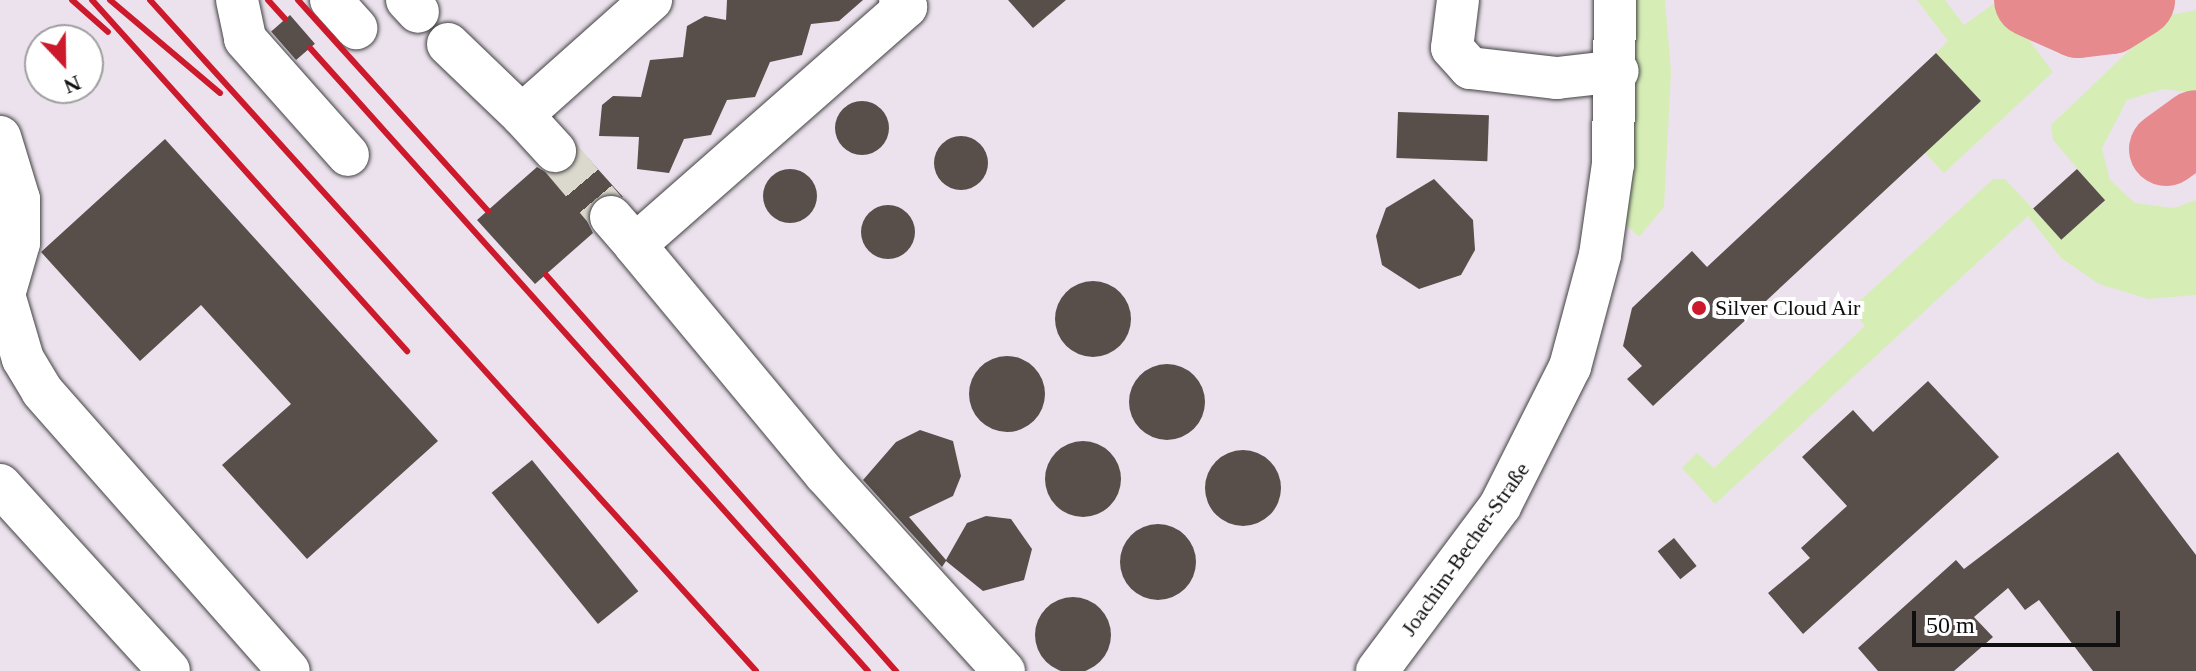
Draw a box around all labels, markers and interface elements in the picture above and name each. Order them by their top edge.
north arrow [24,24,104,104]
text: N [60,70,84,99]
place label: Silver Cloud Air [1715,295,1862,321]
marker: Silver Cloud Air [1690,299,1708,317]
street label: Joachim-Becher-Straße [1395,457,1535,641]
scale bar [1916,595,2124,645]
text: 50 m [1926,612,1975,638]

